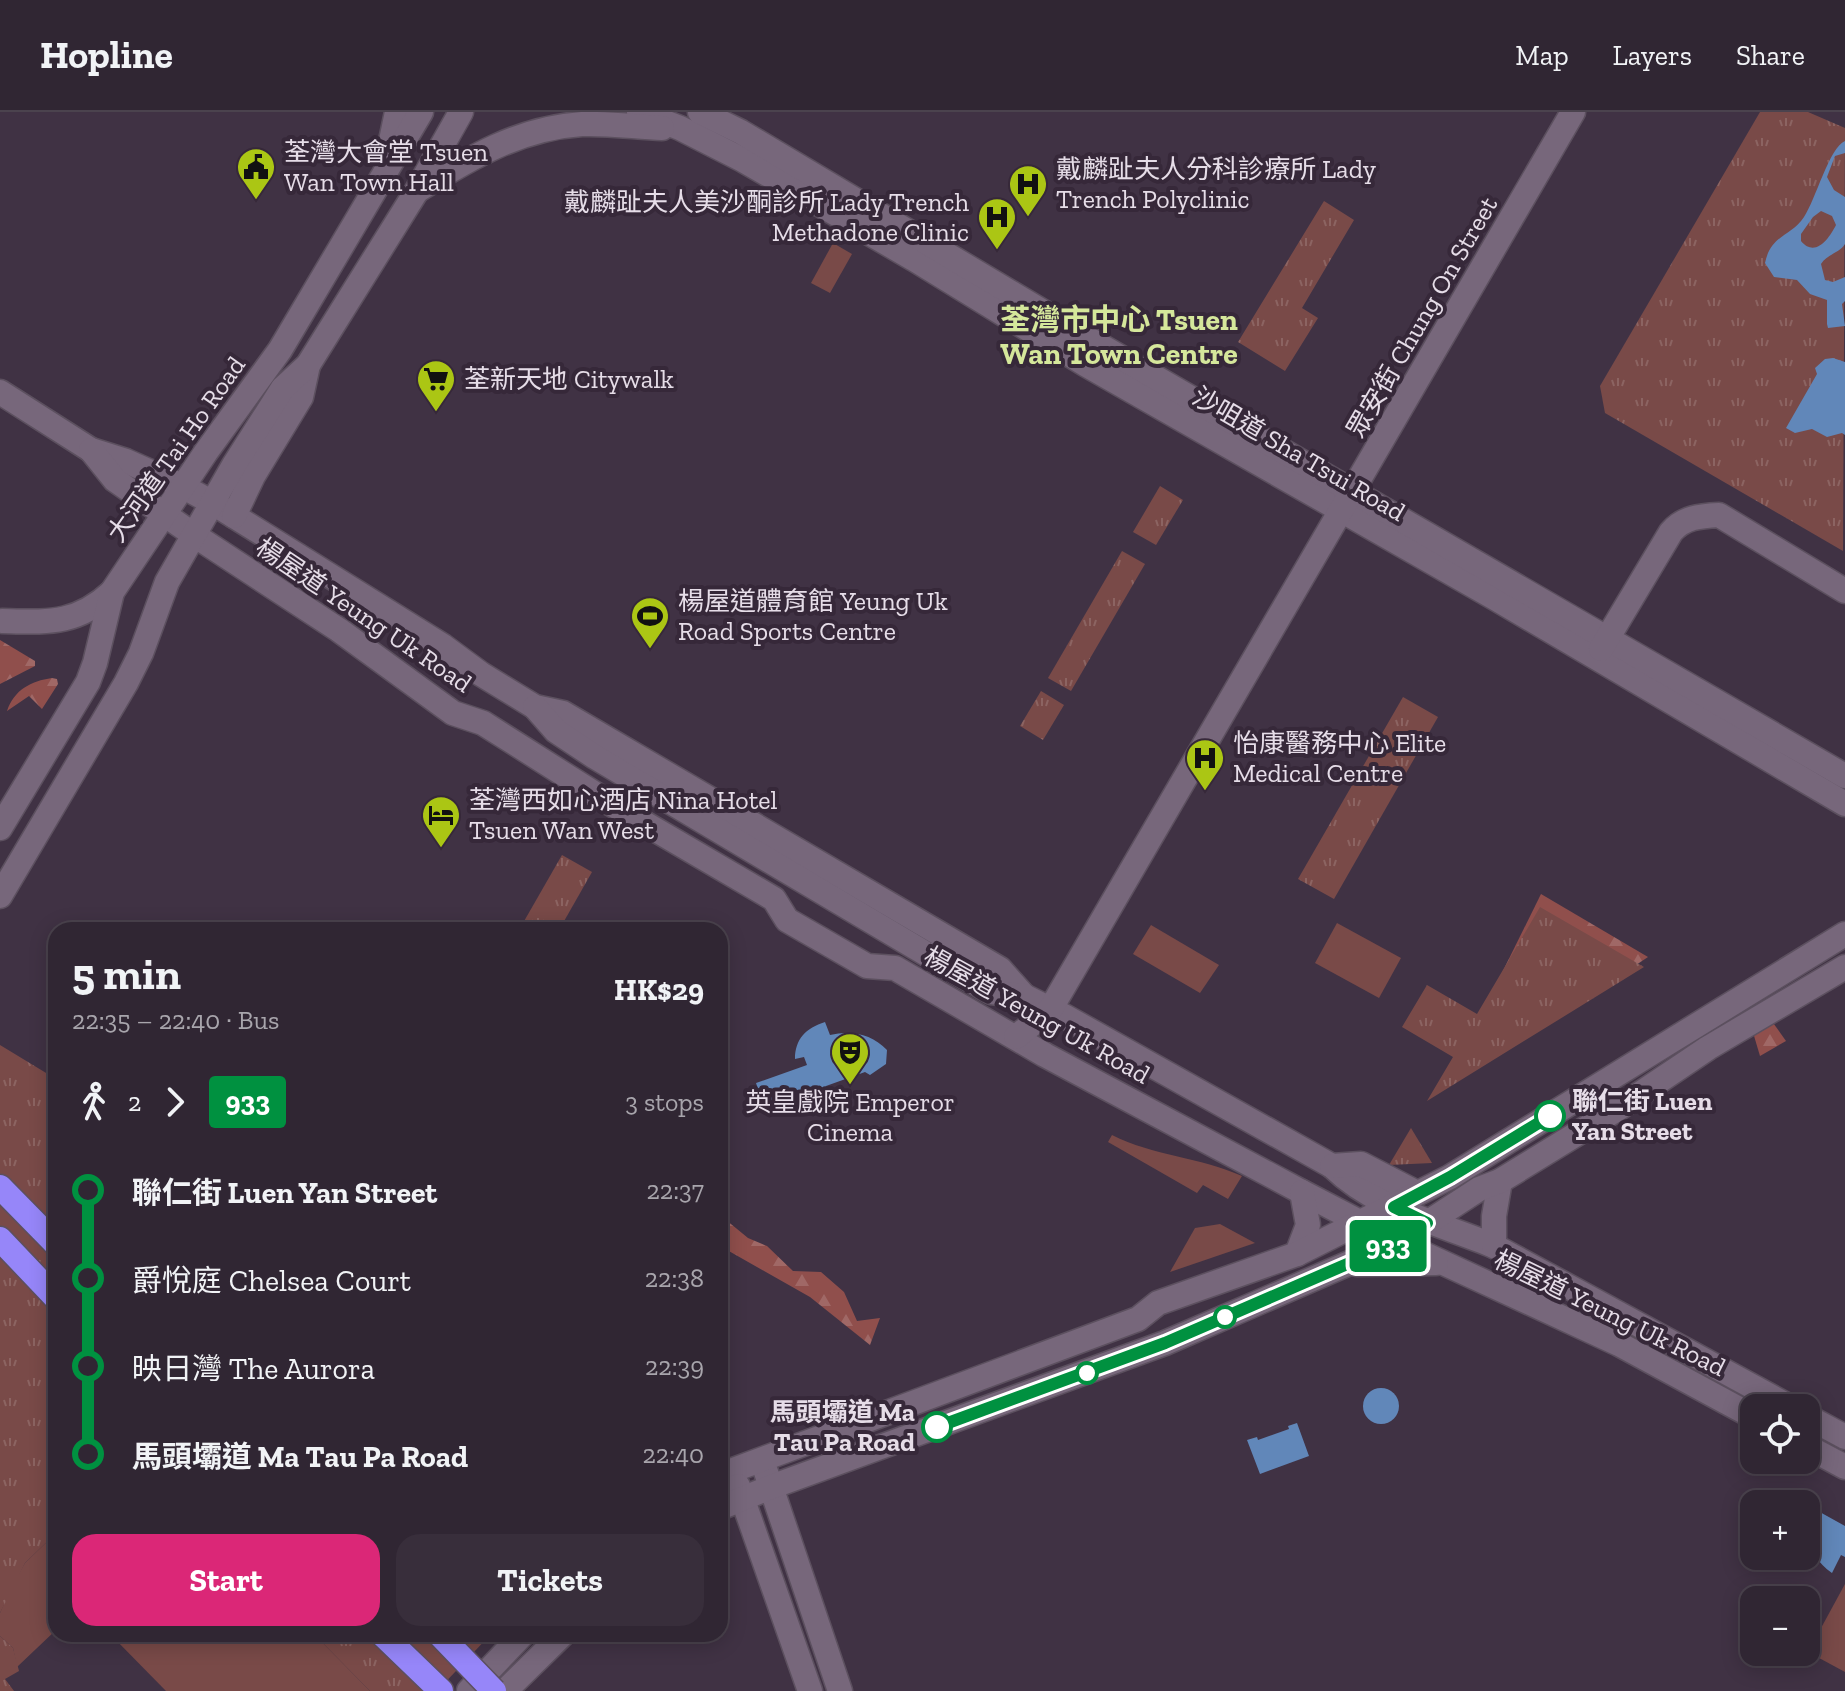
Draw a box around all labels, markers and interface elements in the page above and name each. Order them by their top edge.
text: Hopline [40,32,173,78]
text: Map [1515,39,1569,72]
text: Layers [1613,39,1692,72]
text: Share [1736,39,1805,72]
place label: 荃灣大會堂 Tsuen Wan Town Hall [284,136,488,198]
public building icon: 荃灣大會堂 Tsuen Wan Town Hall [235,146,277,201]
place label: 戴麟趾夫人分科診療所 Lady Trench Polyclinic [1056,153,1377,215]
hospital icon: 戴麟趾夫人分科診療所 Lady Trench Polyclinic [1007,163,1049,218]
place label: 戴麟趾夫人美沙酮診所 Lady Trench Methadone Clinic [564,186,969,248]
street label: 眾安街 Chung On Street [1340,190,1504,443]
hospital icon: 戴麟趾夫人美沙酮診所 Lady Trench Methadone Clinic [976,196,1018,251]
district label: 荃灣市中心 Tsuen Wan Town Centre [1000,302,1238,372]
street label: 大河道 Tai Ho Road [100,350,252,548]
supermarket icon: 荃新天地 Citywalk [415,358,457,413]
place label: 荃新天地 Citywalk [464,363,674,395]
street label: 沙咀道 Sha Tsui Road [1187,380,1411,528]
street label: 楊屋道 Yeung Uk Road [250,531,478,699]
place label: 楊屋道體育館 Yeung Uk Road Sports Centre [678,585,948,647]
sports icon: 楊屋道體育館 Yeung Uk Road Sports Centre [629,595,671,650]
place label: 怡康醫務中心 Elite Medical Centre [1233,727,1446,789]
hospital icon: 怡康醫務中心 Elite Medical Centre [1184,737,1226,792]
place label: 荃灣西如心酒店 Nina Hotel Tsuen Wan West [469,784,778,846]
hotel icon: 荃灣西如心酒店 Nina Hotel Tsuen Wan West [420,794,462,849]
street label: 楊屋道 Yeung Uk Road [918,940,1156,1090]
text: 5 min [72,947,181,1000]
text: HK$29 [614,972,704,1008]
text: 22:35 – 22:40 · Bus [72,1004,279,1036]
theatre icon: 英皇戲院 Emperor Cinema [829,1031,871,1086]
icon: walk [72,1080,116,1124]
icon: forward [153,1080,197,1124]
text: 933 [225,1085,270,1118]
place label: 聯仁街 Luen Yan Street [1572,1085,1713,1147]
text: 2 [128,1086,141,1118]
text: 3 stops [625,1086,704,1118]
place label: 英皇戲院 Emperor Cinema [745,1086,955,1148]
marker: 聯仁街 Luen Yan Street [1535,1101,1565,1131]
text: 22:37 [646,1174,704,1206]
text: 聯仁街 Luen Yan Street [132,1175,437,1211]
line badge: 933 [1342,1220,1434,1272]
text: 933 [1366,1229,1410,1262]
street label: 楊屋道 Yeung Uk Road [1489,1243,1731,1383]
text: 22:38 [645,1262,704,1294]
text: 爵悅庭 Chelsea Court [132,1263,411,1299]
unlabelled marker [1214,1306,1236,1328]
text: 22:39 [645,1350,704,1382]
text: 映日灣 The Aurora [132,1351,375,1387]
unlabelled marker [1076,1362,1098,1384]
map controls [1740,1394,1820,1666]
button: locate [1740,1394,1820,1474]
place label: 馬頭壩道 Ma Tau Pa Road [770,1396,915,1458]
marker: 馬頭壩道 Ma Tau Pa Road [922,1412,952,1442]
text: 22:40 [642,1438,704,1470]
text: 馬頭壩道 Ma Tau Pa Road [132,1439,468,1475]
button: + [1740,1490,1820,1570]
button: Start [72,1534,380,1626]
button: Tickets [396,1534,704,1626]
button: − [1740,1586,1820,1666]

